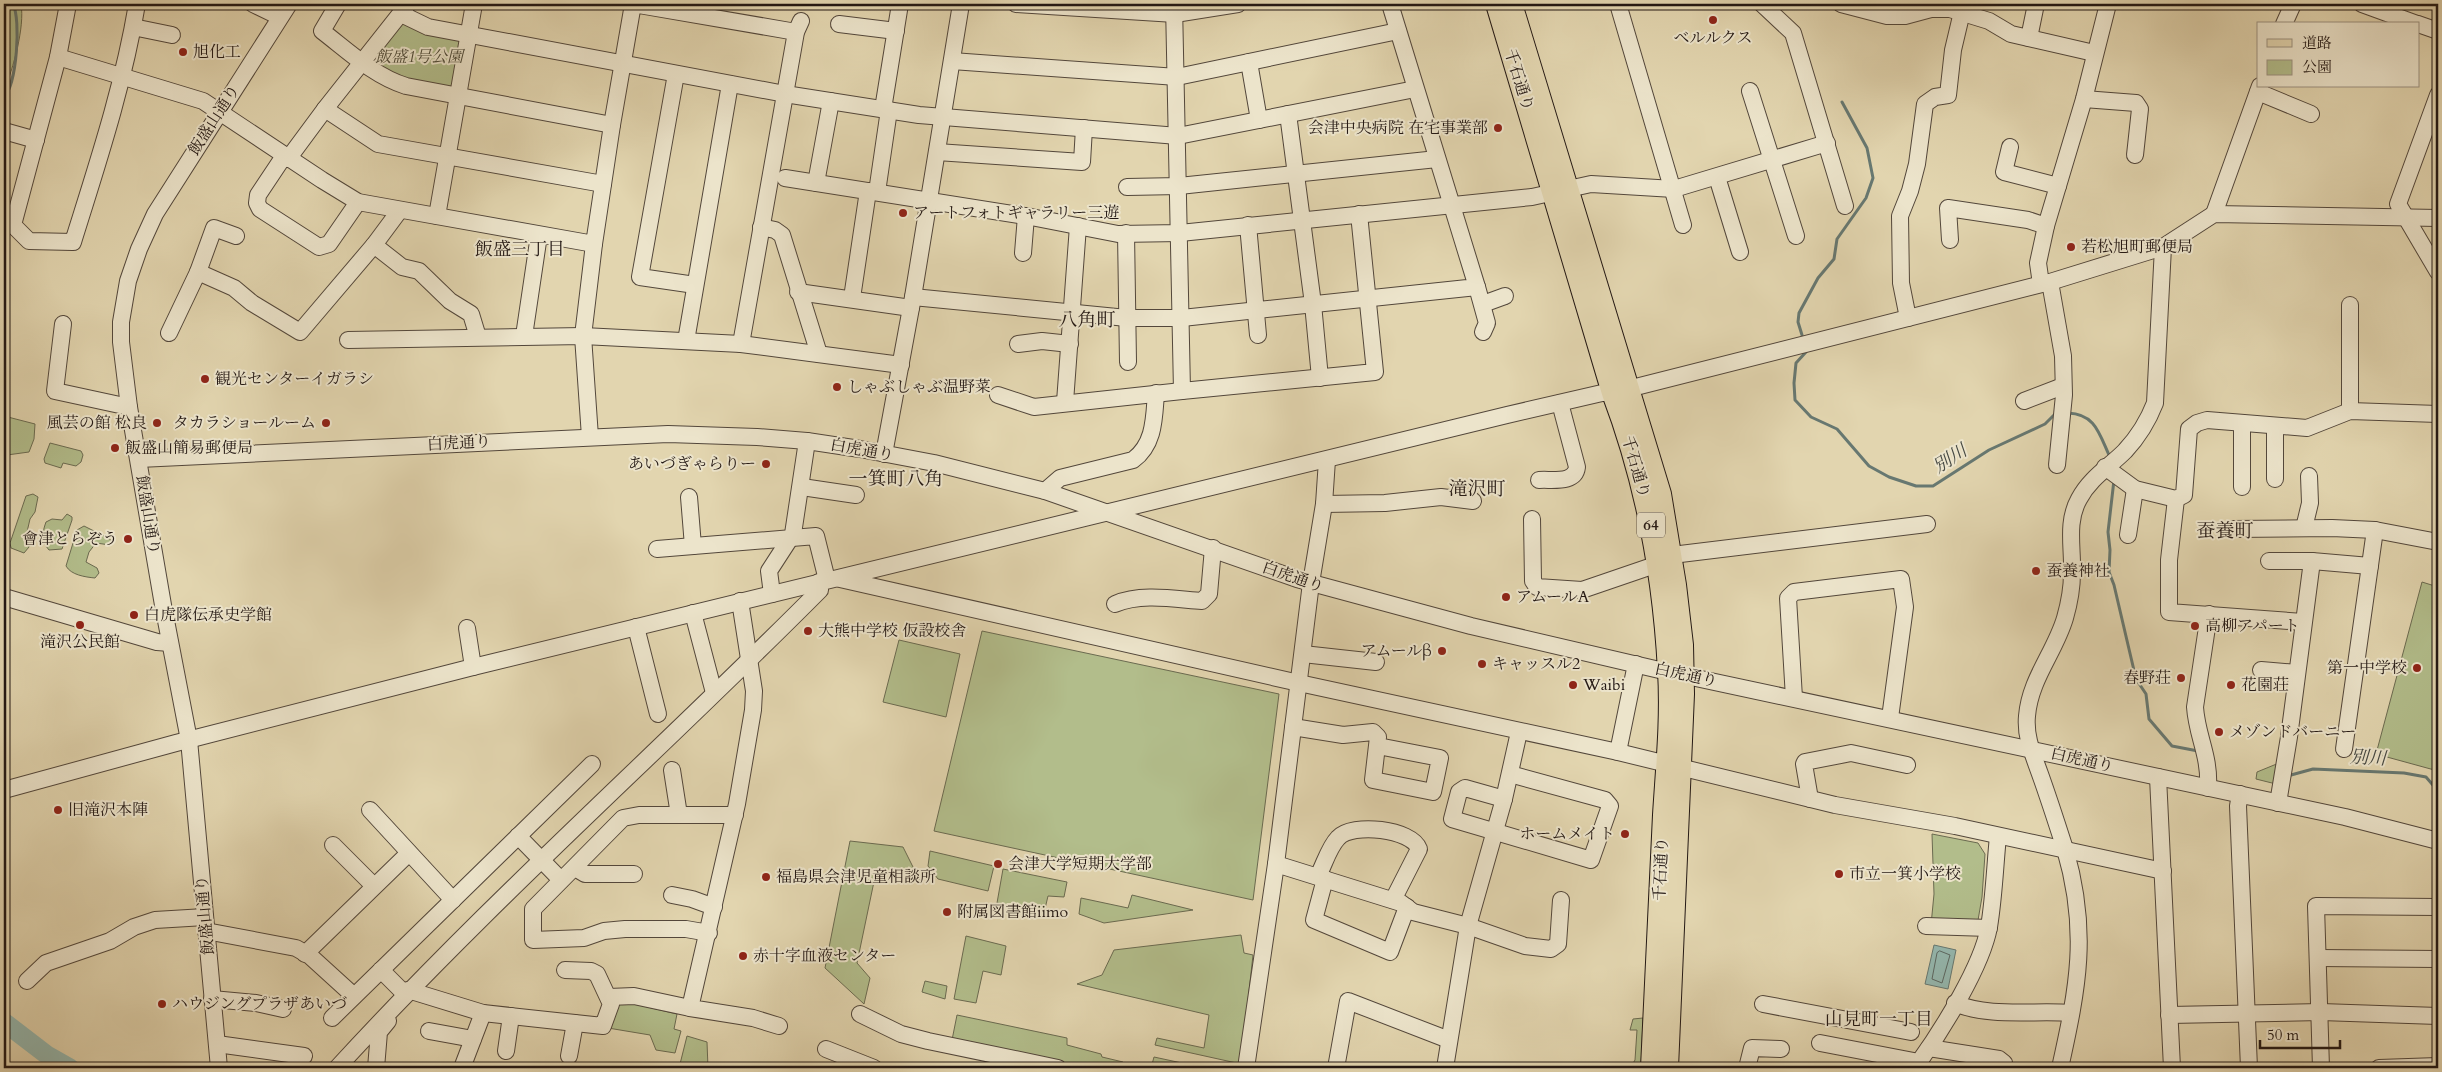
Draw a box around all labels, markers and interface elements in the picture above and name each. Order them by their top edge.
marker: ベルルクス [1707,14,1719,26]
legend [2257,22,2420,88]
place label: ベルルクス [1673,27,1753,49]
text: 道路 [2302,33,2332,53]
place label: 旭化工 [193,41,241,63]
marker: 旭化工 [177,46,189,58]
park label: 飯盛1号公園 [375,46,466,68]
street label: 千石通り [1499,46,1539,114]
text: 公園 [2302,57,2332,77]
street label: 飯盛山通り [183,80,245,160]
place label: 会津中央病院 在宅事業部 [1308,117,1488,139]
marker: 会津中央病院 在宅事業部 [1492,122,1504,134]
place label: アートフォトギャラリー三遊 [913,202,1119,224]
marker: アートフォトギャラリー三遊 [897,207,909,219]
place label: 若松旭町郵便局 [2081,236,2193,258]
district label: 飯盛三丁目 [475,237,565,262]
marker: 若松旭町郵便局 [2065,241,2077,253]
district label: 八角町 [1058,307,1116,333]
place label: 観光センターイガラシ [215,368,374,390]
marker: 観光センターイガラシ [199,373,211,385]
place label: しゃぶしゃぶ温野菜 [847,376,991,398]
marker: しゃぶしゃぶ温野菜 [831,381,843,393]
place label: 風芸の館 松良 [47,412,147,434]
place label: タカラショールーム [173,412,316,434]
marker: 風芸の館 松良 [151,417,163,429]
marker: タカラショールーム [320,417,332,429]
street label: 白虎通り [426,430,492,456]
street label: 千石通り [1617,433,1655,501]
street label: 白虎通り [829,434,895,466]
place label: 飯盛山簡易郵便局 [125,437,253,459]
water label: 別川 [1928,438,1974,479]
marker: 飯盛山簡易郵便局 [109,442,121,454]
place label: あいづぎゃらりー [628,453,756,475]
marker: あいづぎゃらりー [760,458,772,470]
district label: 一箕町八角 [848,466,944,492]
street label: 飯盛山通り [131,474,165,556]
district label: 滝沢町 [1448,476,1506,502]
road number: 64 [1637,512,1665,538]
district label: 蚕養町 [2196,518,2254,544]
place label: 會津とらぞう [22,528,118,550]
marker: 會津とらぞう [122,533,134,545]
street label: 白虎通り [1259,556,1327,598]
place label: 蚕養神社 [2046,560,2110,582]
marker: 蚕養神社 [2030,565,2042,577]
place label: アムールA [1516,586,1590,608]
marker: アムールA [1500,591,1512,603]
place label: 白虎隊伝承史学館 [144,604,272,626]
marker: 白虎隊伝承史学館 [128,609,140,621]
place label: 高柳アパート [2205,615,2300,637]
marker: 滝沢公民館 [74,619,86,631]
place label: 大熊中学校 仮設校舎 [818,620,966,642]
marker: 高柳アパート [2189,620,2201,632]
marker: 大熊中学校 仮設校舎 [802,625,814,637]
place label: 滝沢公民館 [40,631,120,653]
place label: アムールβ [1361,640,1432,662]
marker: アムールβ [1436,645,1448,657]
place label: キャッスル2 [1492,653,1580,675]
place label: 第一中学校 [2327,657,2407,679]
marker: キャッスル2 [1476,658,1488,670]
street label: 白虎通り [1652,658,1720,692]
marker: 第一中学校 [2411,662,2423,674]
place label: 春野荘 [2123,667,2171,689]
marker: 春野荘 [2175,672,2187,684]
place label: Waibi [1582,674,1626,696]
place label: 花園荘 [2241,674,2289,696]
marker: Waibi [1567,679,1579,691]
marker: 花園荘 [2225,679,2237,691]
place label: メゾンドバーニー [2229,721,2356,743]
marker: メゾンドバーニー [2213,726,2225,738]
street label: 白虎通り [2048,742,2116,778]
water label: 別川 [2349,745,2389,772]
place label: 旧滝沢本陣 [68,799,148,821]
marker: 旧滝沢本陣 [52,804,64,816]
place label: ホームメイト [1519,823,1615,845]
marker: ホームメイト [1619,828,1631,840]
street label: 千石通り [1648,836,1674,902]
place label: 会津大学短期大学部 [1008,853,1152,875]
marker: 会津大学短期大学部 [992,858,1004,870]
place label: 市立一箕小学校 [1849,863,1961,885]
place label: 福島県会津児童相談所 [776,866,936,888]
marker: 市立一箕小学校 [1833,868,1845,880]
marker: 福島県会津児童相談所 [760,871,772,883]
street label: 飯盛山通り [191,874,219,956]
place label: 附属図書館iimo [957,901,1069,923]
marker: 附属図書館iimo [941,906,953,918]
place label: 赤十字血液センター [753,945,896,967]
marker: 赤十字血液センター [737,950,749,962]
place label: ハウジングプラザあいづ [172,993,347,1015]
marker: ハウジングプラザあいづ [156,998,168,1010]
district label: 山見町一丁目 [1825,1007,1933,1032]
scale bar [2260,1017,2340,1049]
text: 50 m [2267,1025,2299,1045]

